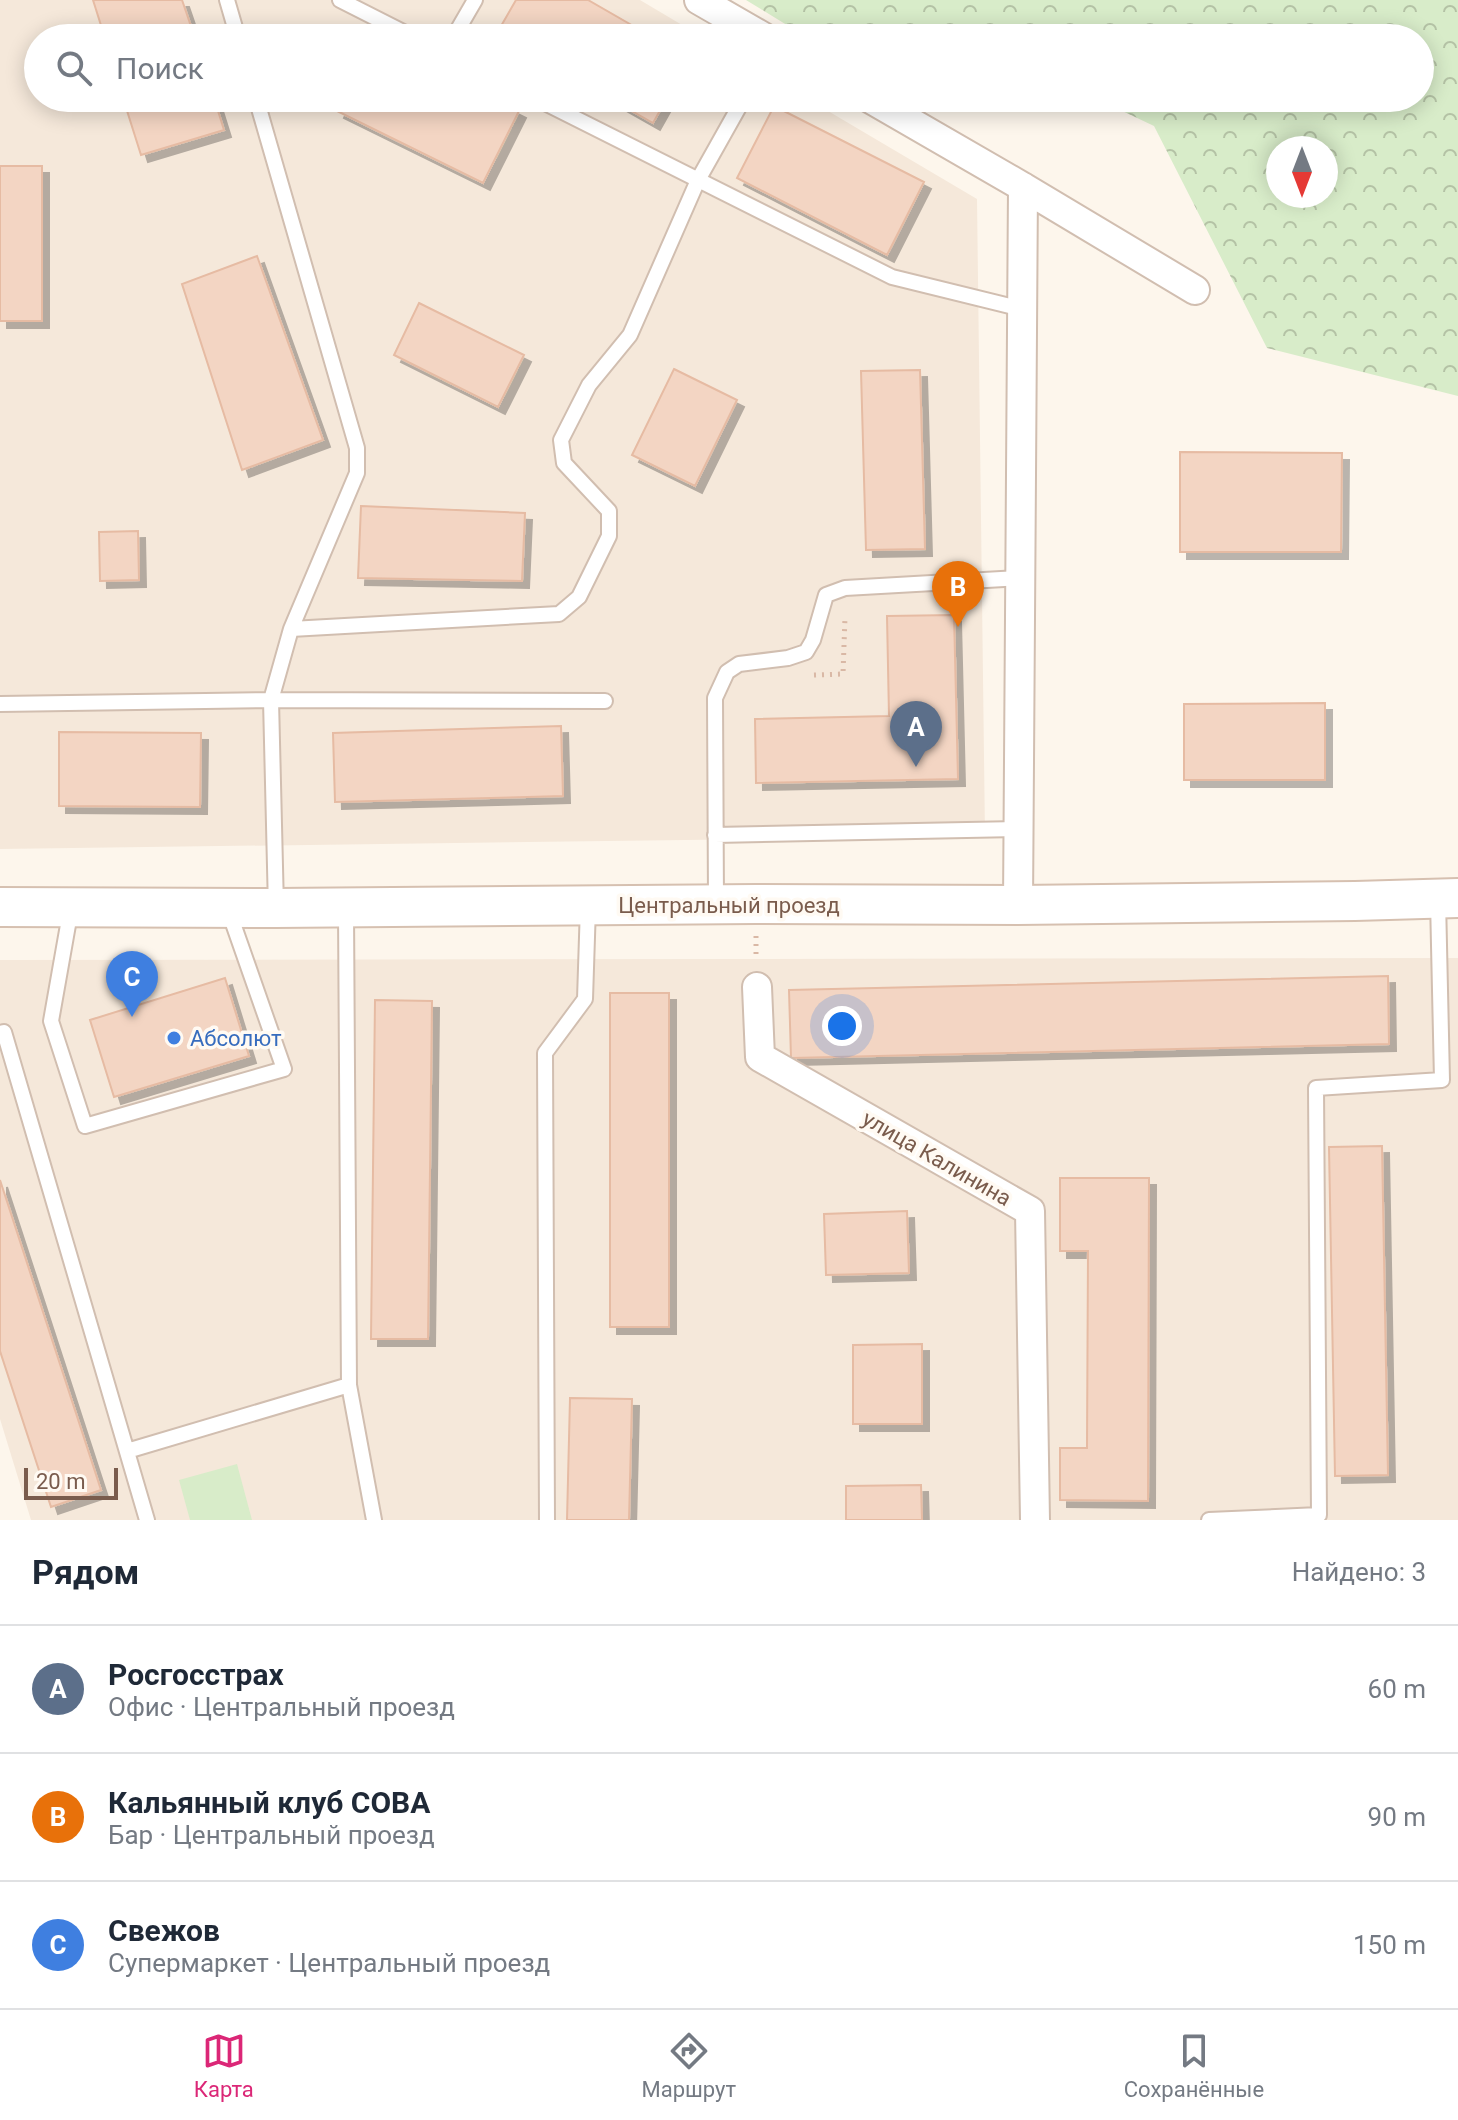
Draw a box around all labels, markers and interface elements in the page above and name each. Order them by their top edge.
search box [24,24,1434,112]
icon: search [52,46,96,90]
text: Поиск [116,51,204,86]
north arrow [1266,136,1338,208]
pin: B [932,561,984,627]
pin: A [890,701,942,767]
street label: Центральный проезд [618,893,840,918]
pin: C [106,951,158,1017]
your location [822,1006,862,1046]
place label: Абсолют [190,1026,282,1051]
marker: Абсолют [165,1029,183,1047]
street label: улица Калинина [858,1106,1015,1211]
scale bar [24,1464,118,1500]
text: 20 m [36,1469,85,1494]
text: Рядом [32,1552,139,1592]
text: Найдено: 3 [1292,1557,1426,1587]
text: Росгосстрах [108,1657,284,1692]
text: A [49,1674,67,1704]
text: 60 m [1368,1674,1426,1704]
text: Офис · Центральный проезд [108,1692,455,1722]
text: Кальянный клуб СОВА [108,1785,430,1820]
text: B [50,1802,66,1832]
text: 90 m [1368,1802,1426,1832]
text: Бар · Центральный проезд [108,1820,435,1850]
text: Свежов [108,1913,220,1948]
text: C [49,1930,67,1960]
text: 150 m [1353,1930,1426,1960]
text: Супермаркет · Центральный проезд [108,1948,550,1978]
tab: Карта [194,2029,254,2102]
tab: Маршрут [642,2029,736,2102]
tab: Сохранённые [1124,2029,1264,2102]

